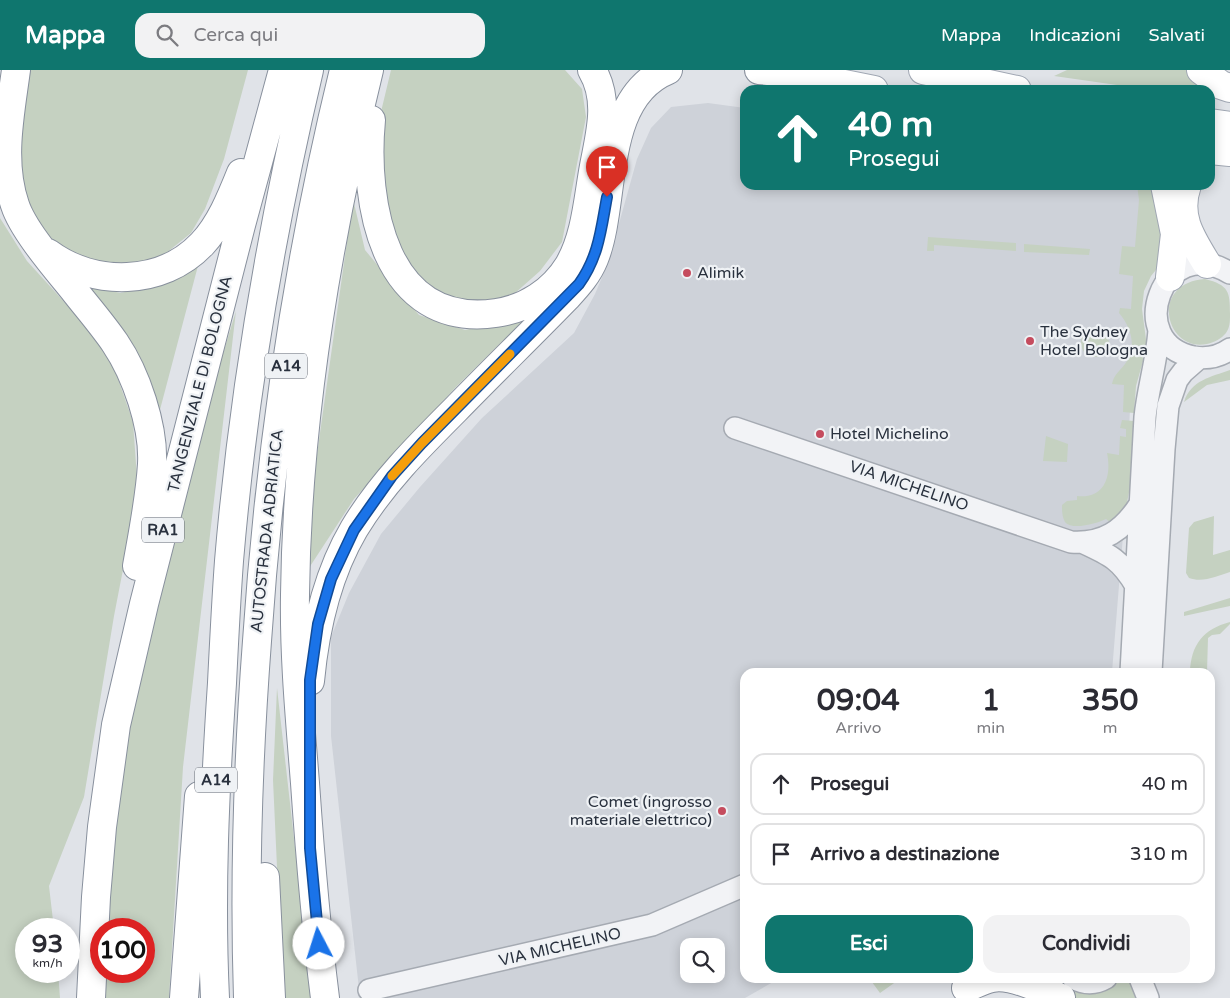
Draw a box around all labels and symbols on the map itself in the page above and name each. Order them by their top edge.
pin [586,146,628,197]
place label: Alimik [697,263,744,283]
marker: Alimik [681,267,693,279]
street label: TANGENZIALE DI BOLOGNA [163,273,237,495]
place label: The Sydney Hotel Bologna [1040,322,1148,360]
marker: The Sydney Hotel Bologna [1024,335,1036,347]
road number: A14 [265,354,307,378]
place label: Hotel Michelino [830,424,949,444]
street label: AUTOSTRADA ADRIATICA [246,428,288,634]
marker: Hotel Michelino [814,428,826,440]
street label: VIA MICHELINO [847,456,971,516]
road number: RA1 [142,518,184,542]
road number: A14 [195,768,237,792]
place label: Comet (ingrosso materiale elettrico) [570,792,712,830]
marker: Comet (ingrosso materiale elettrico) [716,805,728,817]
position arrow [292,917,344,969]
speed limit sign: 100 [90,918,155,983]
street label: VIA MICHELINO [497,923,623,971]

